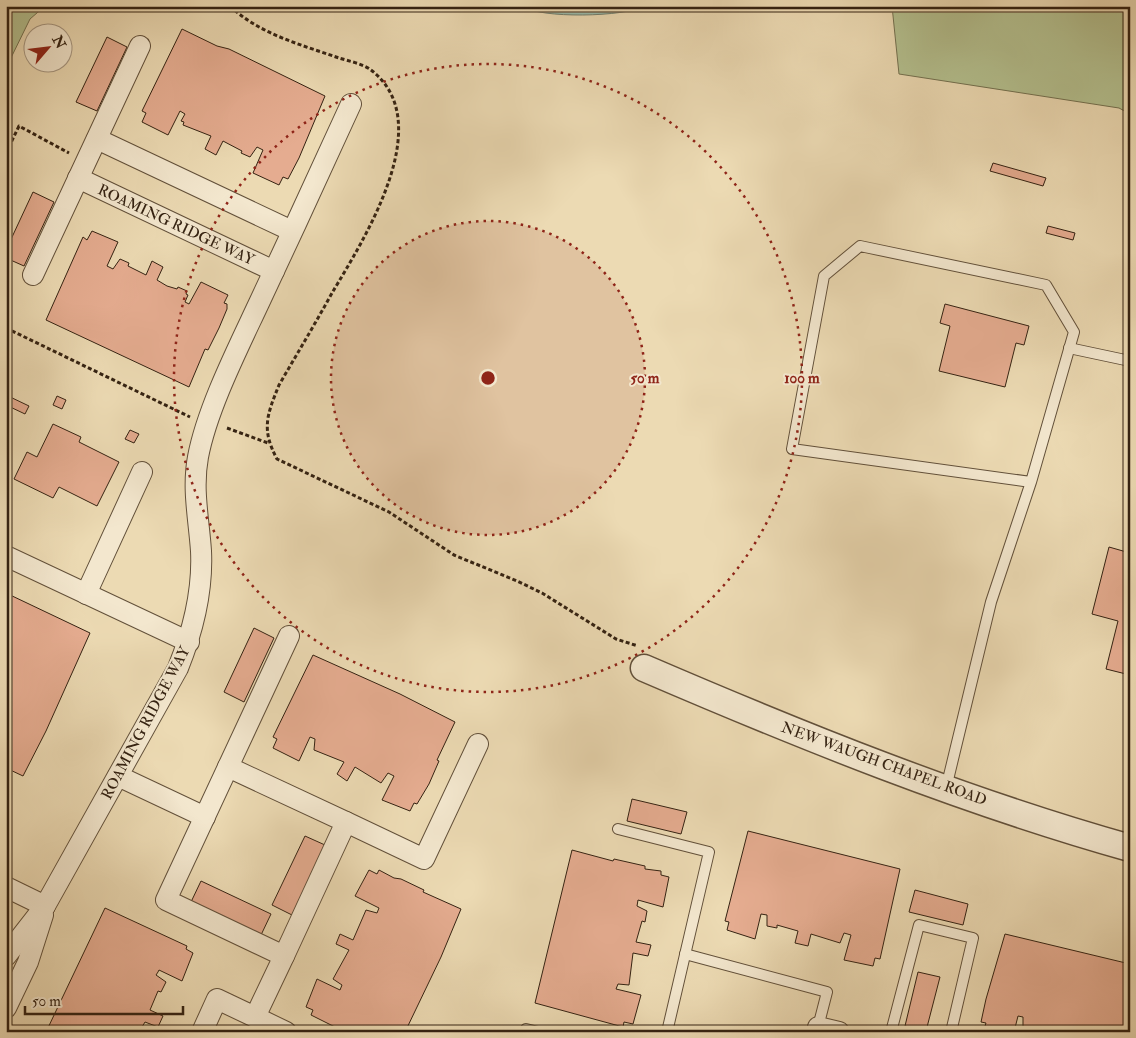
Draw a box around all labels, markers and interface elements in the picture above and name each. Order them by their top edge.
north arrow [22,22,72,72]
text: N [48,32,70,52]
street label: ROAMING RIDGE WAY [95,180,258,270]
centre of rings [479,369,497,387]
text: 50 m [631,369,660,388]
text: 100 m [784,369,820,388]
street label: ROAMING RIDGE WAY [97,642,195,803]
street label: NEW WAUGH CHAPEL ROAD [779,718,989,810]
scale bar [25,983,182,1015]
text: 50 m [32,992,61,1011]

